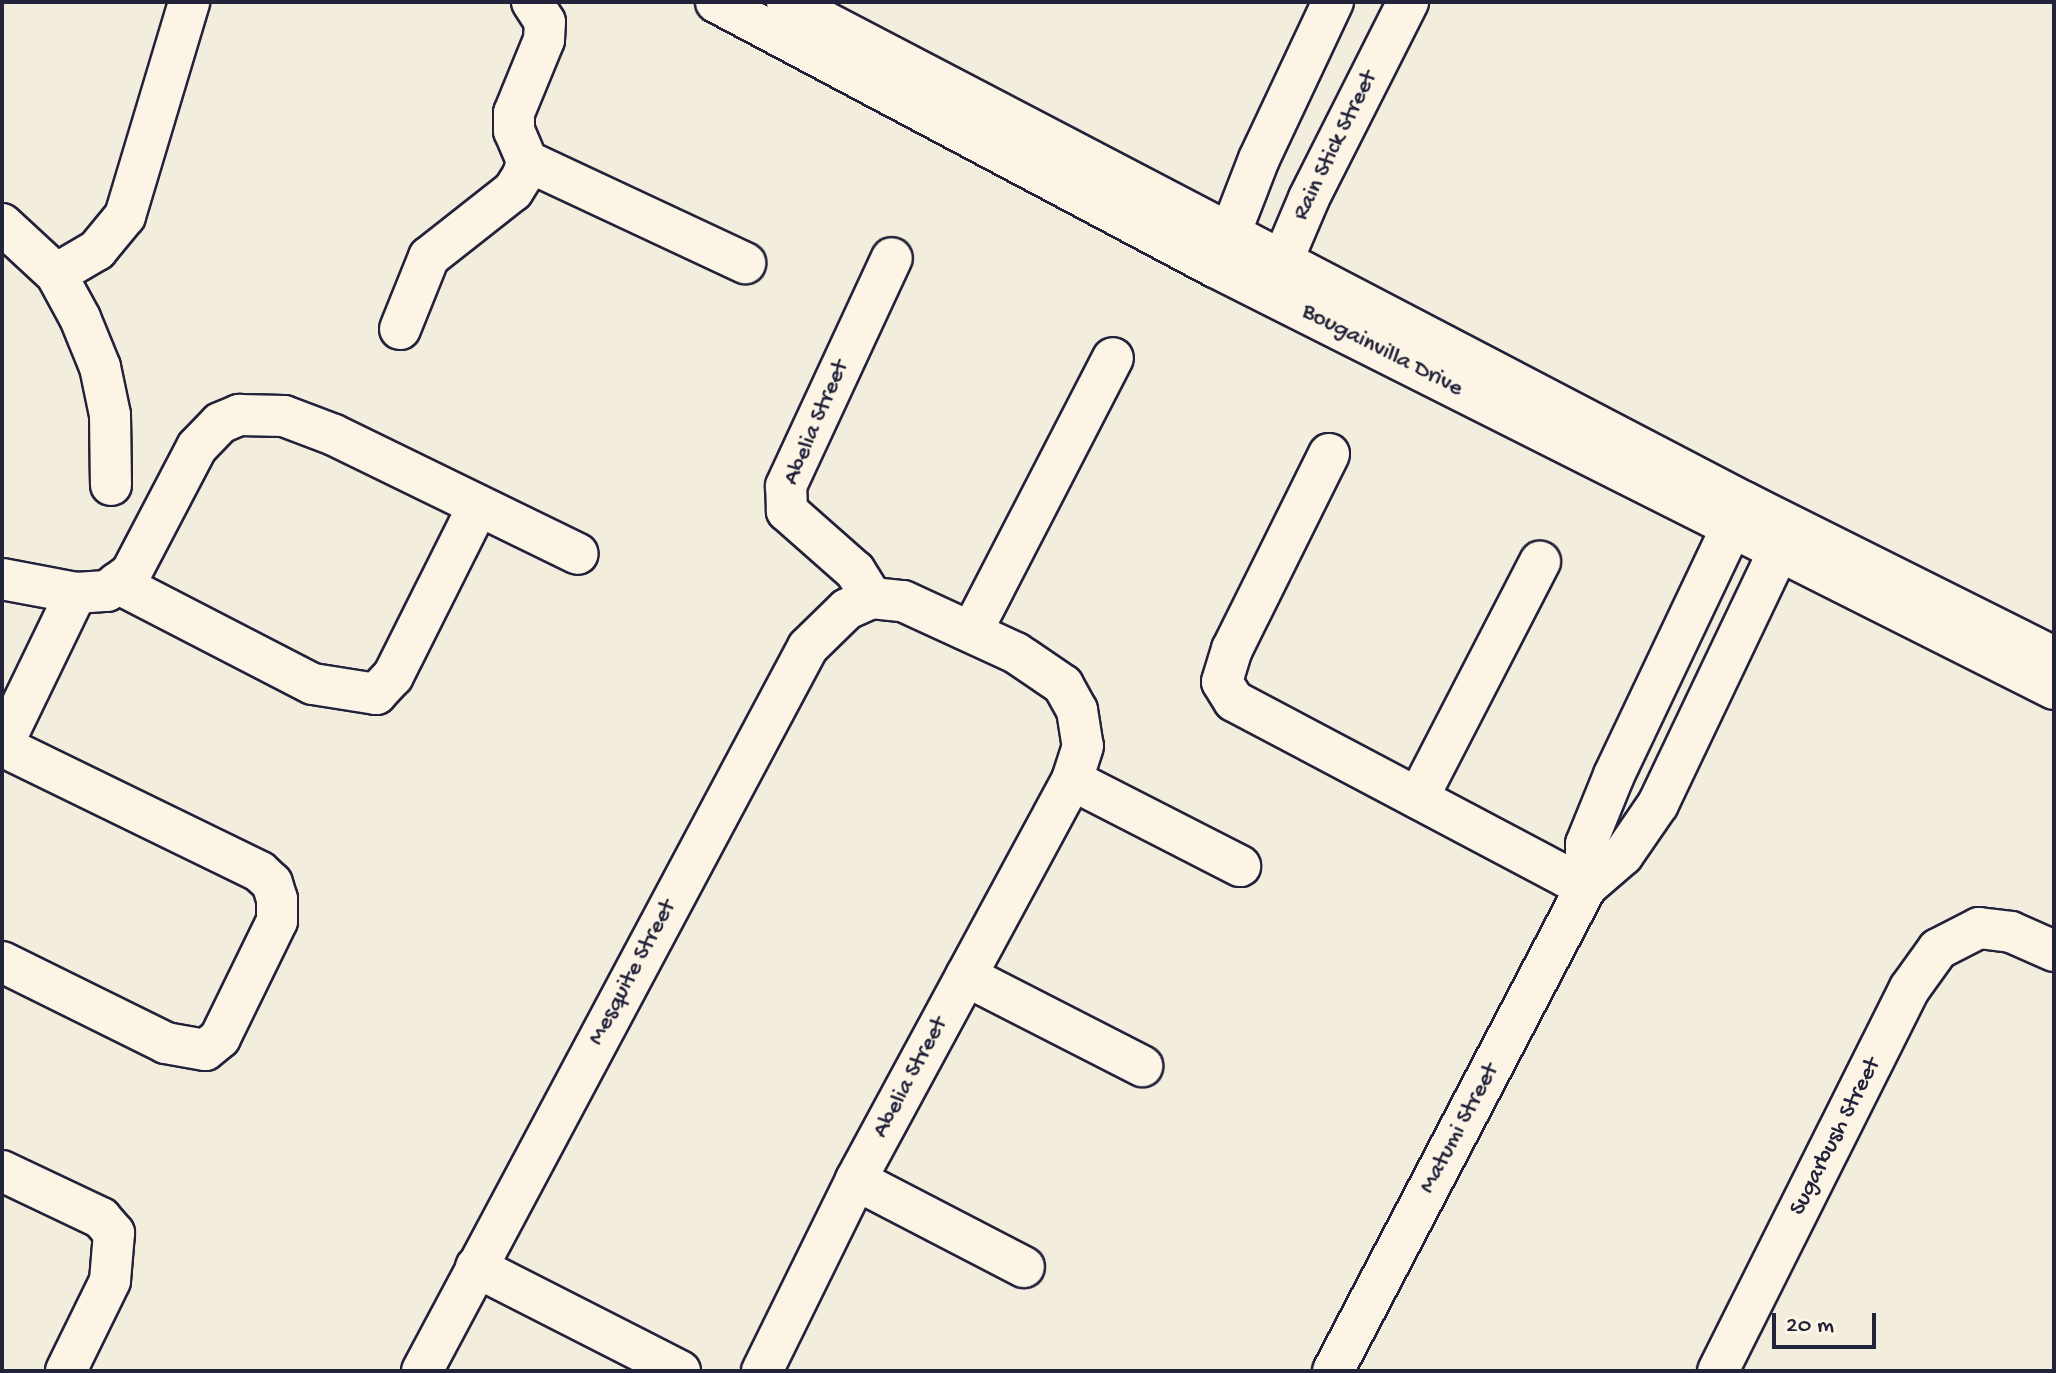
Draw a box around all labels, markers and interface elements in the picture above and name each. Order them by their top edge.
street label: Rain Stick Street [1287,67,1385,225]
street label: Bougainvilla Drive [1296,298,1468,404]
street label: Abelia Street [778,356,856,490]
street label: Mesquite Street [583,895,683,1051]
street label: Abelia Street [867,1013,955,1143]
street label: Sugarbush Street [1784,1053,1888,1221]
street label: Matumi Street [1414,1059,1506,1199]
scale bar [1776,1297,1880,1347]
text: 20 m [1786,1312,1834,1341]

